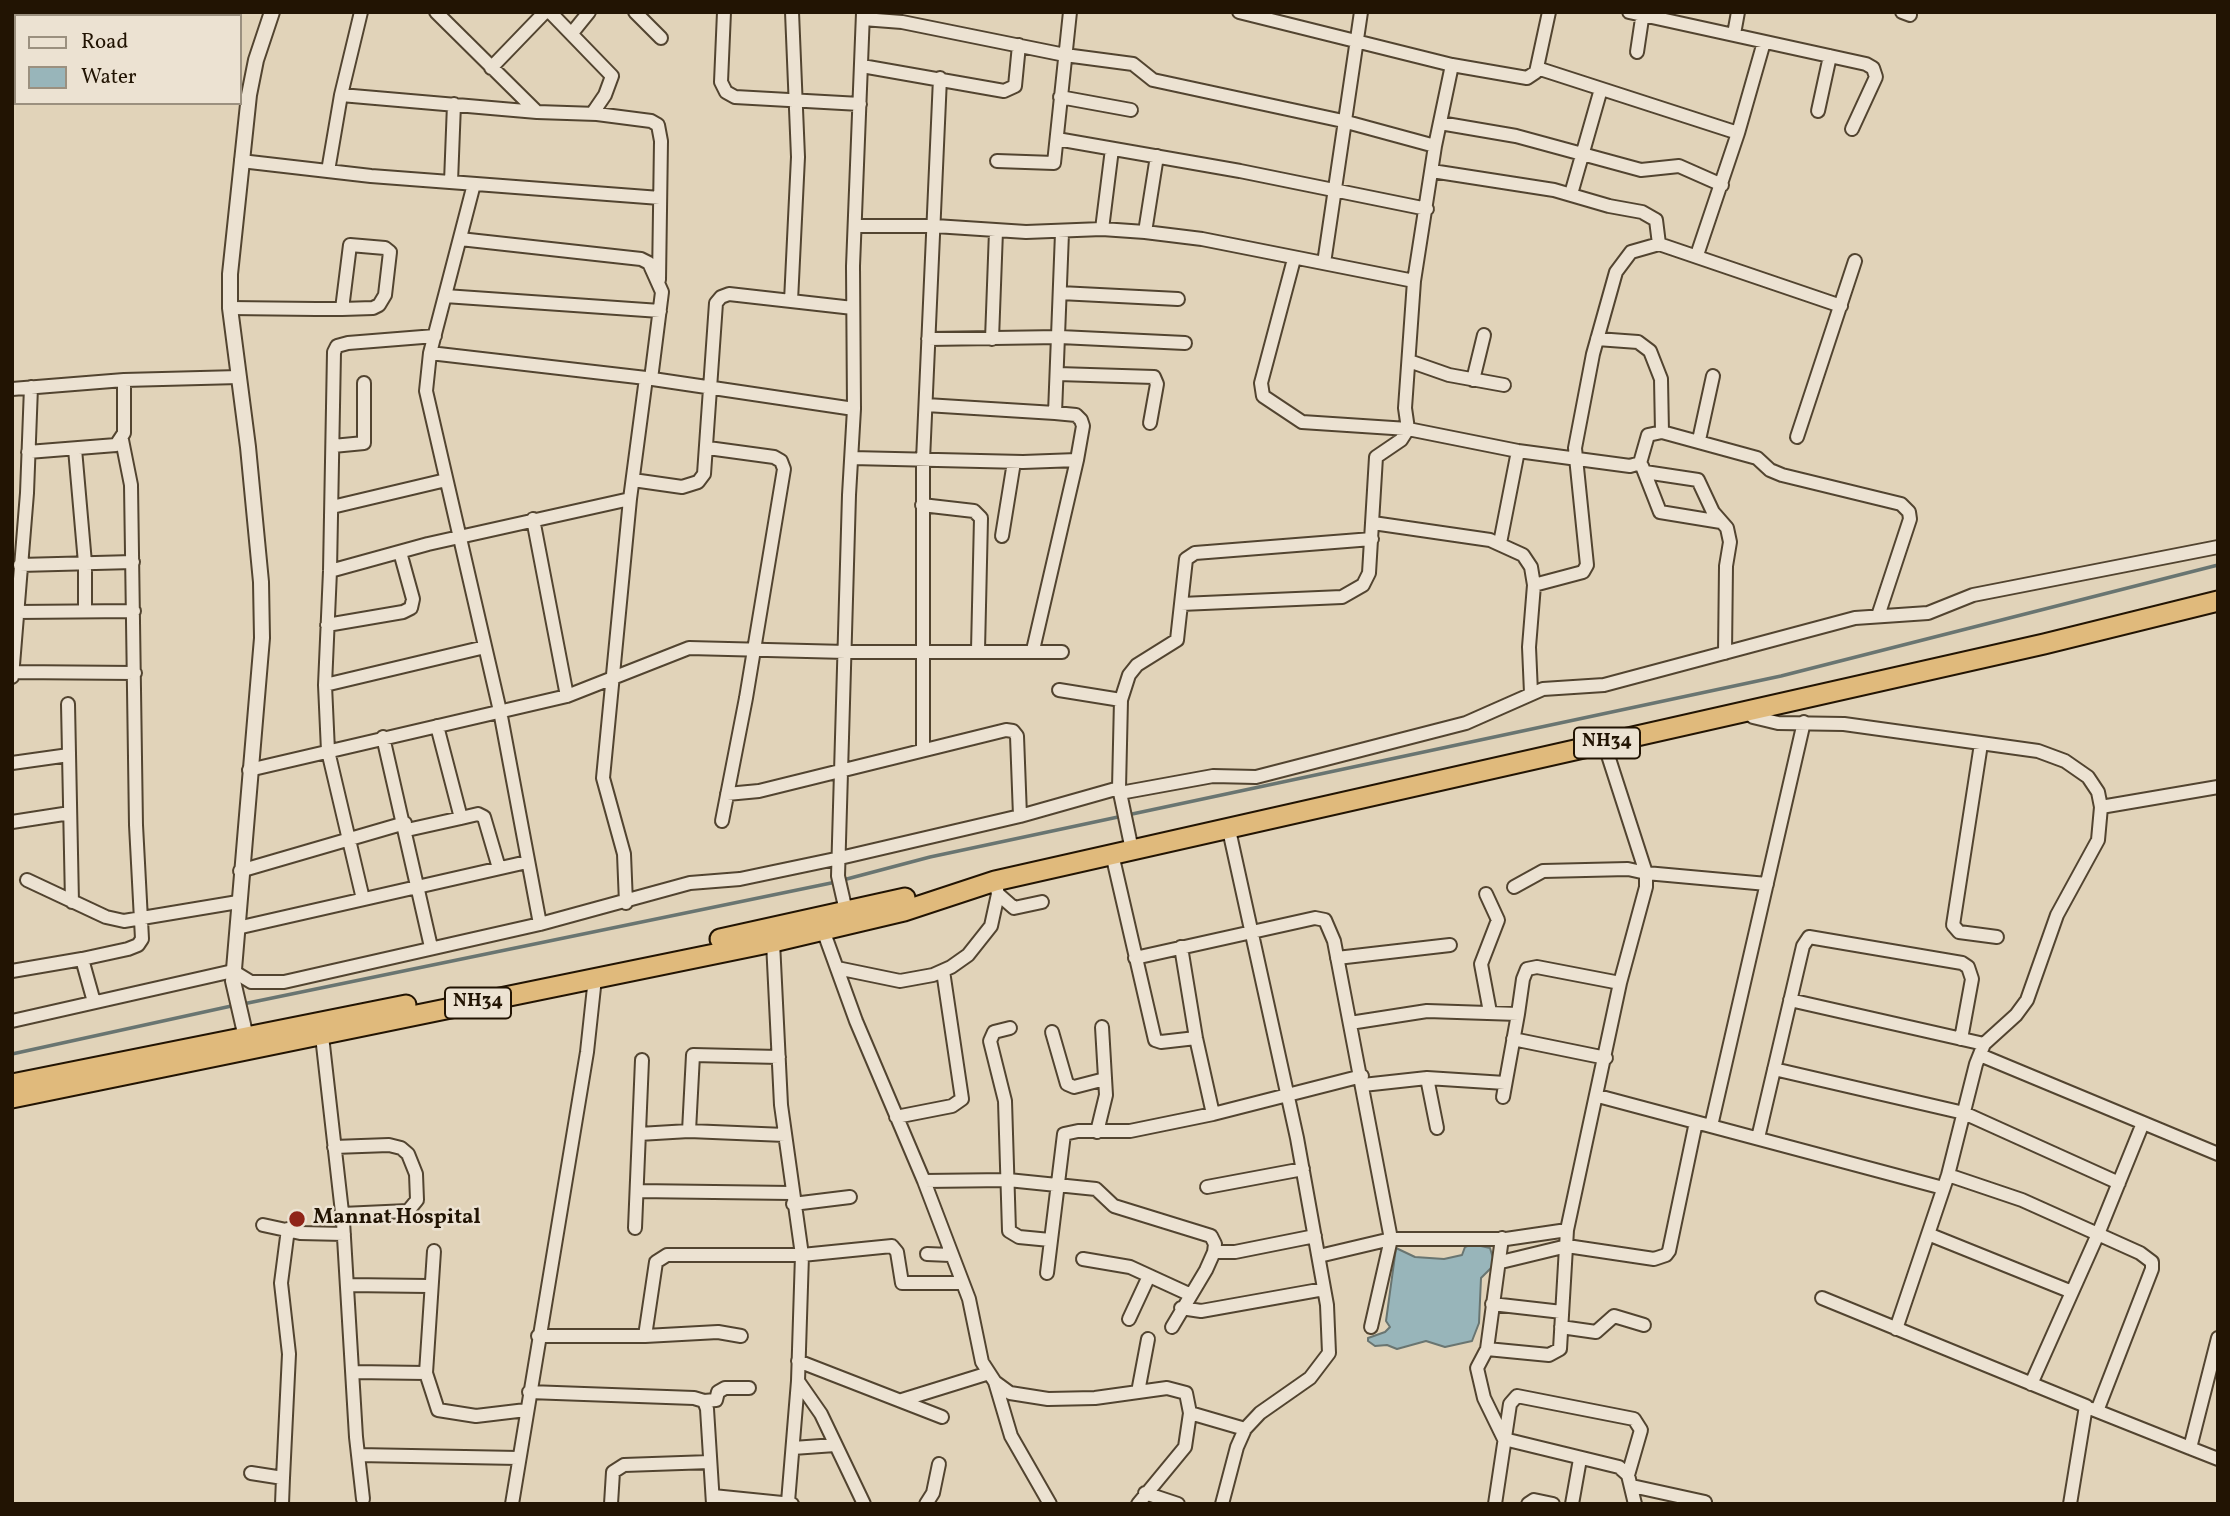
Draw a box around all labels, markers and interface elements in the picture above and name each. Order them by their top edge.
legend [14,14,242,105]
text: Road [81,28,128,57]
text: Water [81,63,137,92]
road number: NH34 [1574,728,1640,758]
road number: NH34 [445,987,511,1018]
place label: Mannat Hospital [313,1206,481,1232]
marker: Mannat Hospital [287,1209,307,1229]

